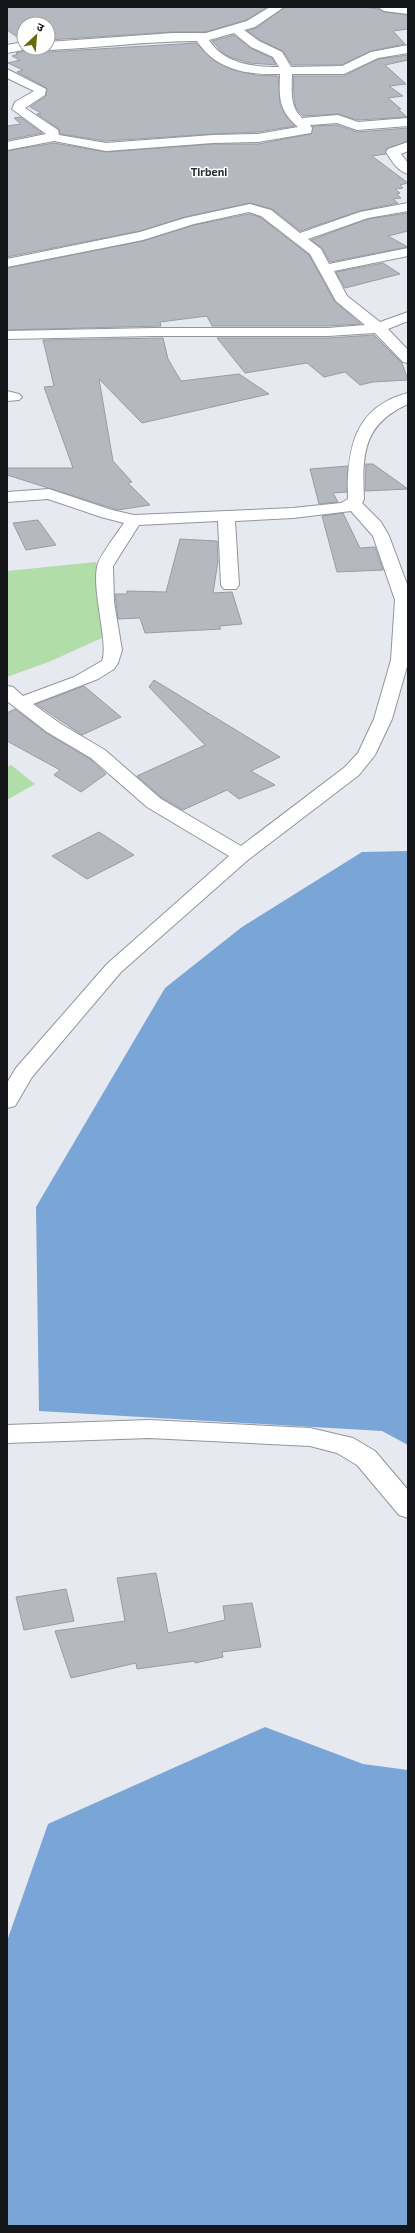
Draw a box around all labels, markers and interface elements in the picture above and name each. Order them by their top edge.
north arrow [16,16,56,56]
text: उ [35,19,47,34]
district label: Tirbeni [191,165,227,178]

